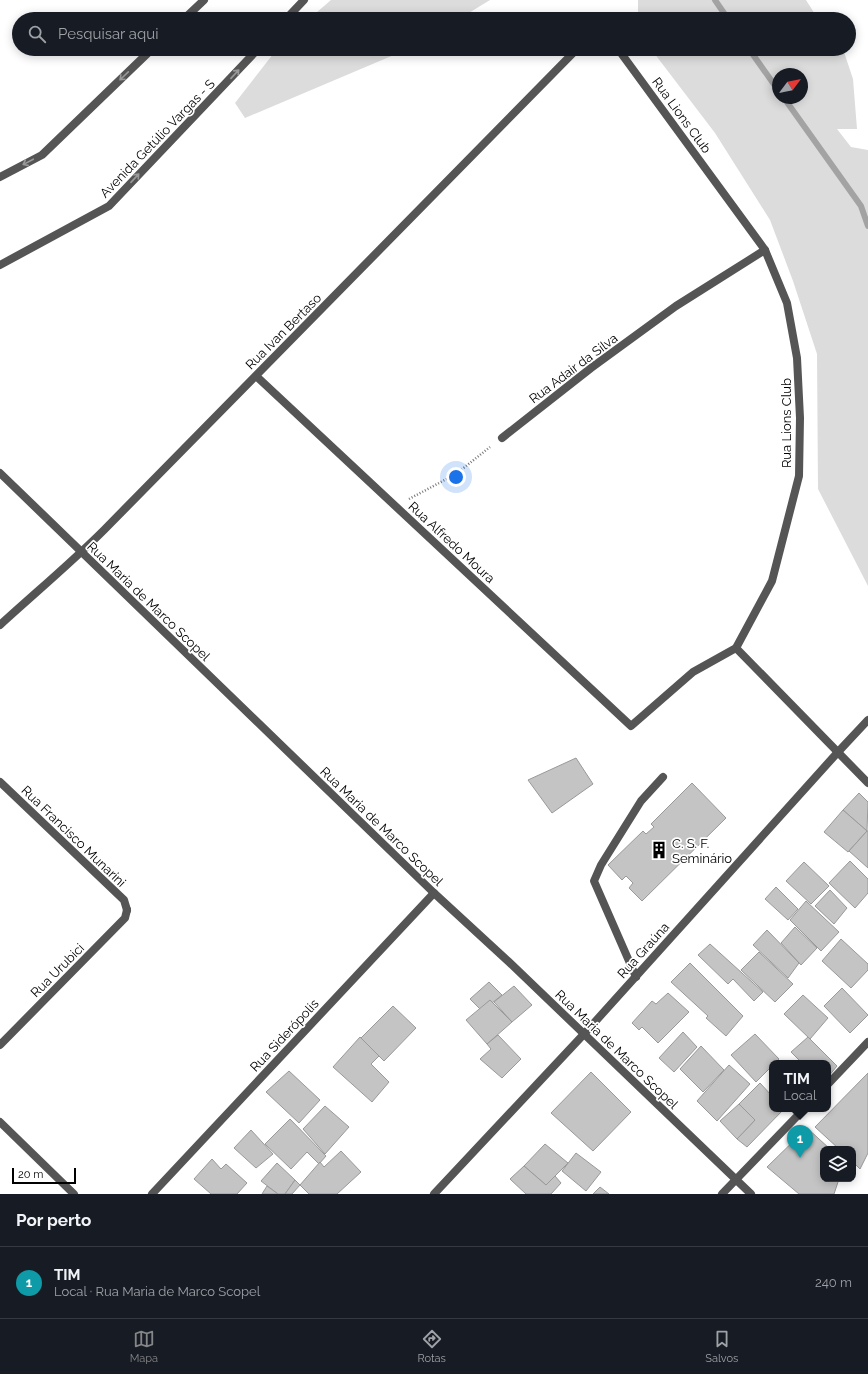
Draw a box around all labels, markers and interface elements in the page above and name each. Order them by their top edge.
search box [12,12,856,56]
icon: search [26,23,48,45]
text: Pesquisar aqui [58,25,158,43]
north arrow [772,68,808,104]
one-way arrow [230,69,239,79]
one-way arrow [119,71,129,81]
street label: Rua Lions Club [649,74,714,156]
street label: Avenida Getúlio Vargas - S [97,76,218,201]
one-way arrow [22,159,34,167]
one-way arrow [131,173,140,183]
street label: Rua Ivan Bertaso [242,290,324,372]
street label: Rua Adair da Silva [526,330,620,406]
street label: Rua Lions Club [779,378,794,468]
your location [446,467,466,487]
street label: Rua Alfredo Moura [406,499,498,586]
street label: Rua Maria de Marco Scopel [84,539,213,664]
street label: Rua Maria de Marco Scopel [317,764,446,889]
street label: Rua Francisco Munarini [19,783,129,890]
place label: C. S. F. Seminário [672,836,732,866]
building icon: C. S. F. Seminário [649,840,669,860]
street label: Rua Graúna [614,919,672,981]
street label: Rua Urubici [28,941,87,1000]
street label: Rua Maria de Marco Scopel [552,987,681,1112]
street label: Rua Siderópolis [247,996,322,1075]
popup [769,1060,831,1112]
text: TIM [784,1070,810,1088]
text: Local [784,1088,816,1103]
pin: 1 [787,1125,813,1158]
map controls [820,1146,856,1182]
button: layers [820,1146,856,1182]
scale bar [12,1166,76,1185]
text: 20 m [18,1168,43,1181]
text: Por perto [16,1210,91,1230]
text: TIM [54,1266,81,1284]
text: 1 [26,1275,32,1290]
text: 240 m [815,1275,852,1290]
text: Local · Rua Maria de Marco Scopel [54,1284,260,1299]
tab: Mapa [130,1328,158,1365]
tab: Rotas [417,1328,446,1365]
tab: Salvos [705,1328,738,1365]

